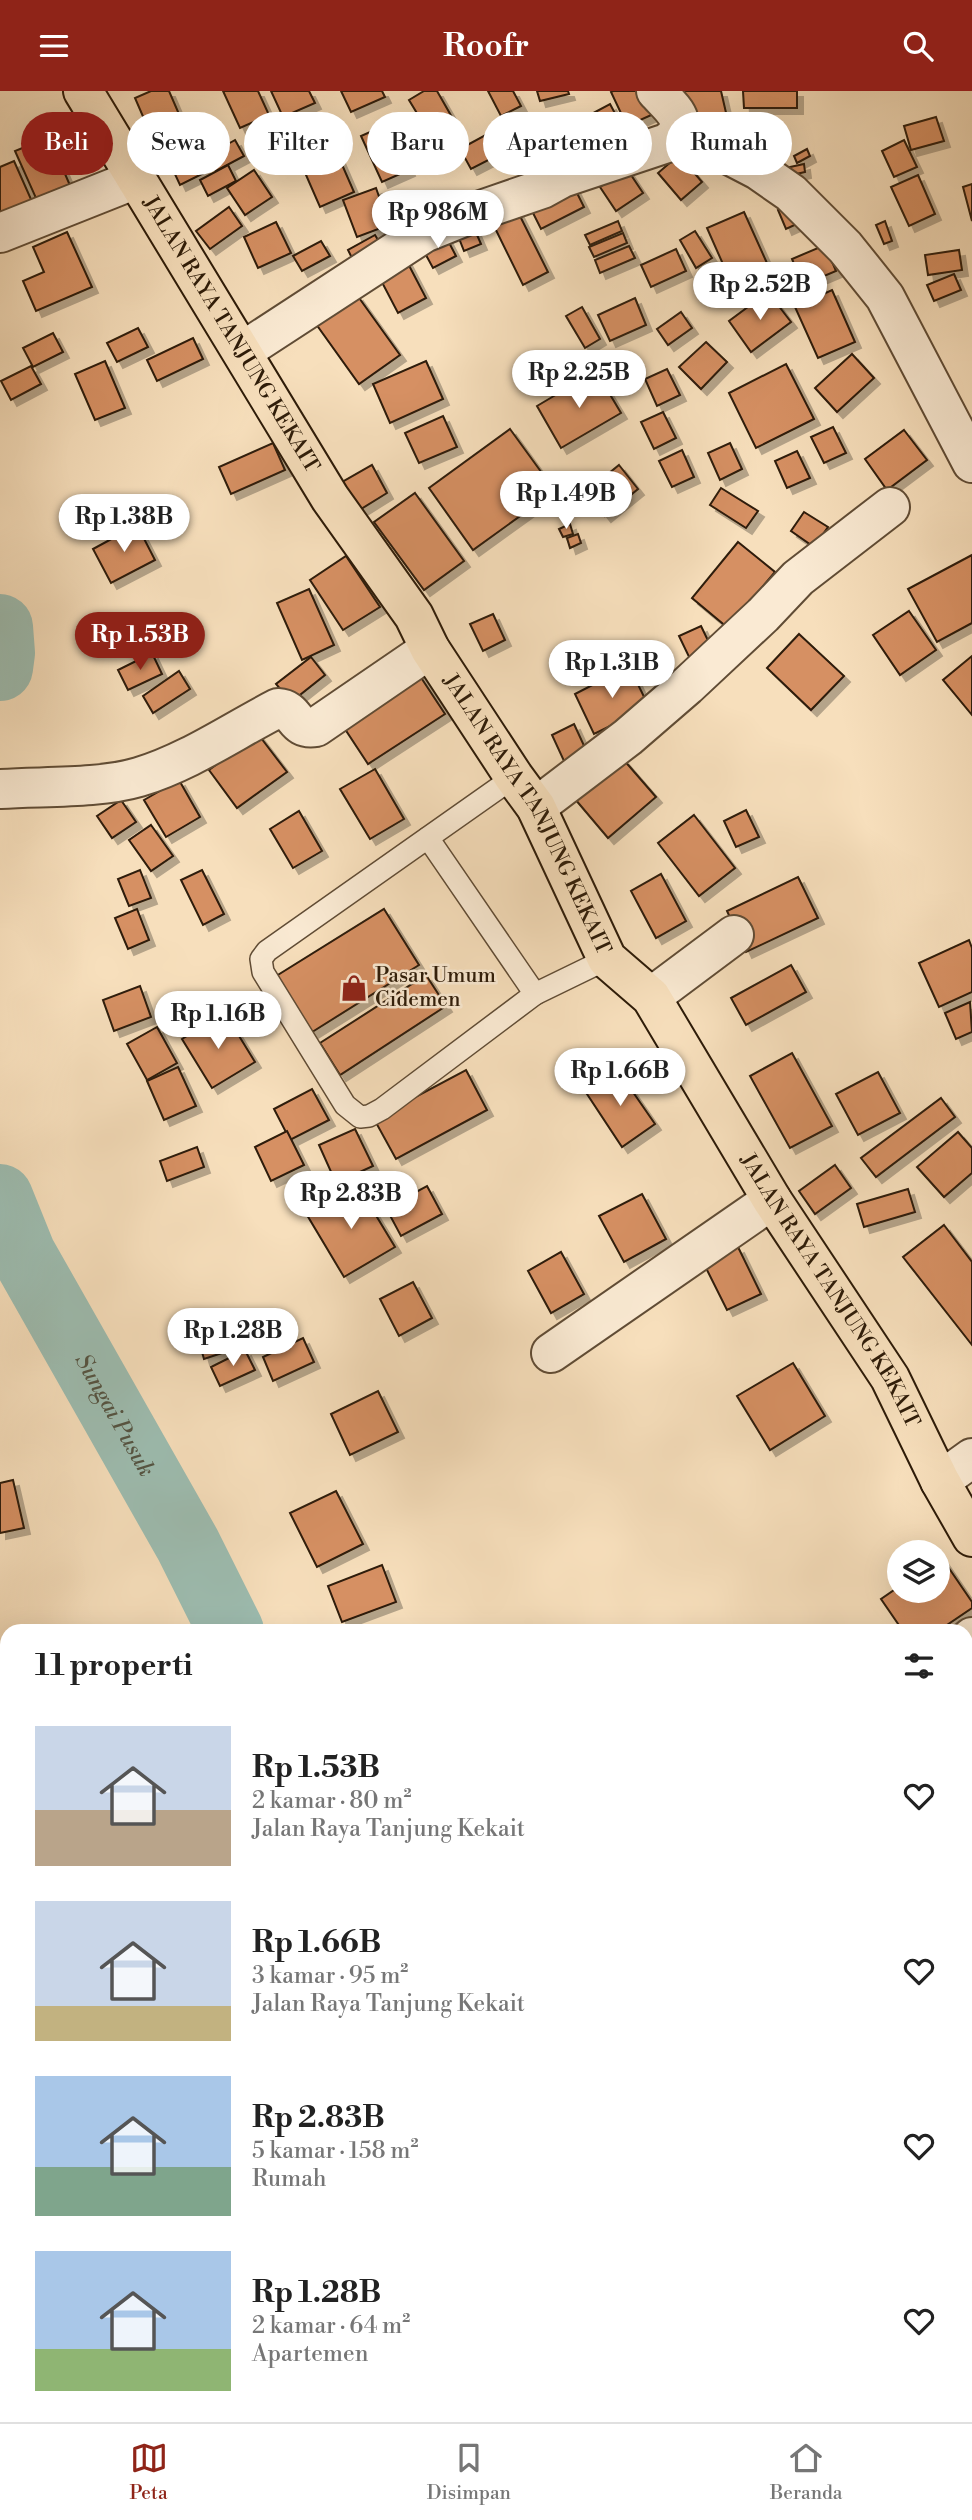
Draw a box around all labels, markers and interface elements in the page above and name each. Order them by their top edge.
text: Roofr [443,26,529,66]
icon: menu [35,27,73,65]
icon: search [899,27,937,65]
chip: Beli [21,112,113,175]
chip: Sewa [127,112,230,175]
chip: Filter [244,112,353,175]
chip: Baru [367,112,469,175]
chip: Apartemen [483,112,652,175]
chip: Rumah [666,112,792,175]
street label: JALAN RAYA TANJUNG KEKAIT [137,191,325,478]
pin: Rp 986M [373,191,503,250]
text: Rp 986M [388,199,488,227]
pin: Rp 2.52B [688,263,832,322]
text: Rp 2.52B [709,271,811,299]
pin: Rp 2.25B [507,351,651,410]
text: Rp 2.25B [528,359,630,387]
pin: Rp 1.49B [494,471,638,531]
text: Rp 1.49B [516,480,616,508]
pin: Rp 1.38B [52,495,196,554]
text: Rp 1.38B [75,503,173,531]
pin: Rp 1.53B [68,613,212,672]
text: Rp 1.53B [91,621,189,649]
pin: Rp 1.31B [540,641,684,700]
text: Rp 1.31B [565,649,659,677]
street label: JALAN RAYA TANJUNG KEKAIT [437,669,616,959]
place label: Pasar Umum Cidemen [375,963,496,1013]
shop icon: Pasar Umum Cidemen [339,973,369,1003]
pin: Rp 1.16B [146,991,290,1051]
text: Rp 1.16B [171,1000,266,1028]
pin: Rp 1.66B [548,1049,692,1108]
text: Rp 1.66B [570,1057,670,1085]
street label: JALAN RAYA TANJUNG KEKAIT [734,1148,925,1432]
pin: Rp 2.83B [279,1171,423,1231]
text: Rp 2.83B [300,1180,402,1208]
pin: Rp 1.28B [161,1309,305,1368]
text: Rp 1.28B [183,1317,283,1345]
water label: Sungai Pusuk [69,1349,160,1482]
map controls [887,1540,950,1603]
button: layers [887,1540,950,1603]
text: 11 properti [35,1647,192,1685]
icon: filters [900,1647,938,1685]
text: Rp 1.53B [252,1749,380,1787]
icon: home [91,1754,175,1838]
icon: heart [900,1777,938,1815]
text: 2 kamar · 80 m² [252,1787,412,1815]
text: Jalan Raya Tanjung Kekait [252,1815,525,1843]
text: Rp 1.66B [252,1924,381,1962]
icon: home [91,1929,175,2013]
icon: heart [900,1952,938,1990]
text: 3 kamar · 95 m² [252,1962,408,1990]
text: Jalan Raya Tanjung Kekait [252,1990,525,2018]
text: Rp 2.83B [252,2099,385,2137]
icon: home [91,2104,175,2188]
icon: heart [900,2127,938,2165]
text: 5 kamar · 158 m² [252,2137,418,2165]
text: Rumah [252,2165,327,2193]
text: Rp 1.28B [252,2274,381,2312]
icon: home [91,2279,175,2363]
icon: heart [900,2302,938,2340]
text: 2 kamar · 64 m² [252,2312,410,2340]
text: Apartemen [252,2340,368,2368]
tab: Peta [130,2439,168,2505]
tab: Disimpan [427,2439,511,2505]
tab: Beranda [770,2439,842,2505]

